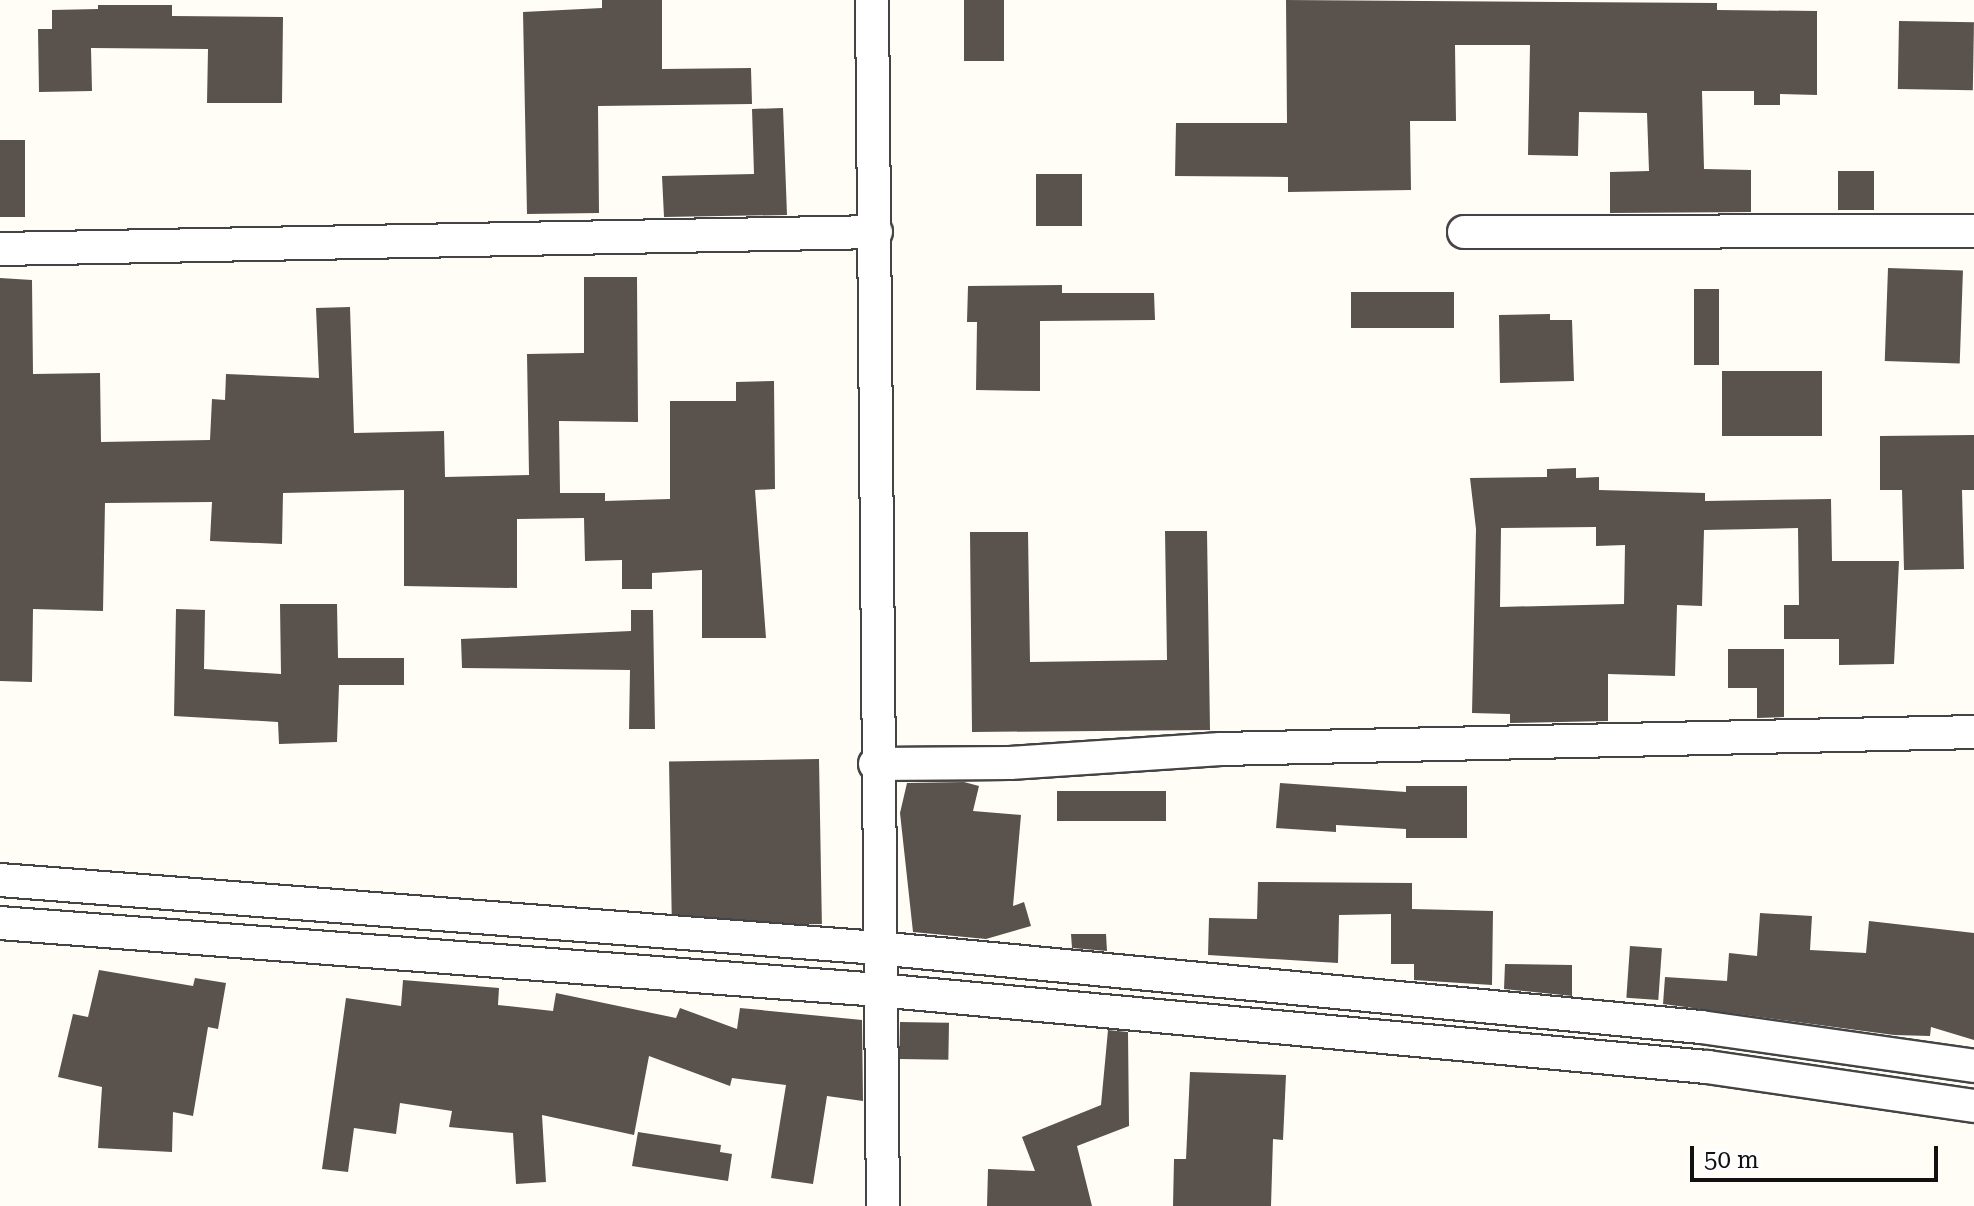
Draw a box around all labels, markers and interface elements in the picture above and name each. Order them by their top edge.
scale bar [1694,1130,1942,1180]
text: 50 m [1704,1146,1759,1174]

